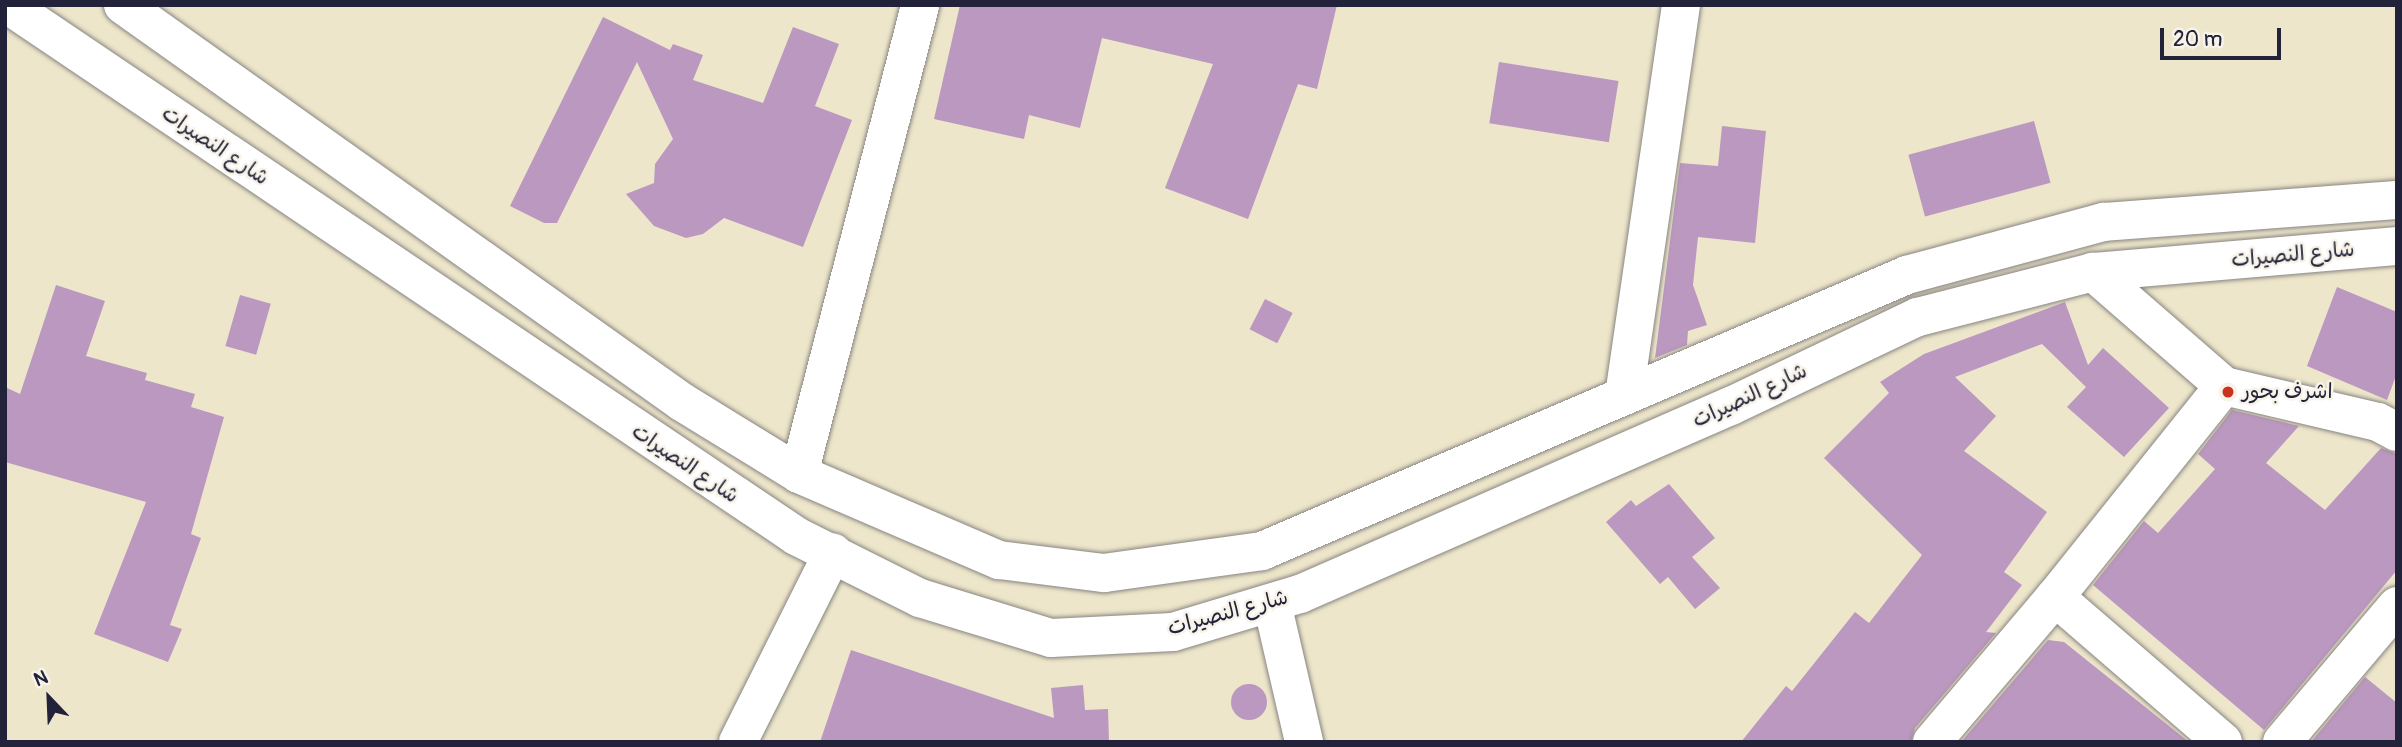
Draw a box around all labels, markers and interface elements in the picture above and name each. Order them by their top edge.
scale bar [2164,14,2285,58]
text: 20 m [2173,26,2222,53]
street label: شارع النصيرات [157,101,273,191]
street label: شارع النصيرات [2230,237,2356,273]
street label: شارع النصيرات [1689,358,1811,434]
place label: اشرف بحور [2242,379,2333,405]
marker: اشرف بحور [2220,384,2236,400]
street label: شارع النصيرات [627,419,743,509]
street label: شارع النصيرات [1165,585,1291,641]
north arrow [14,663,84,733]
text: N [30,665,51,692]

